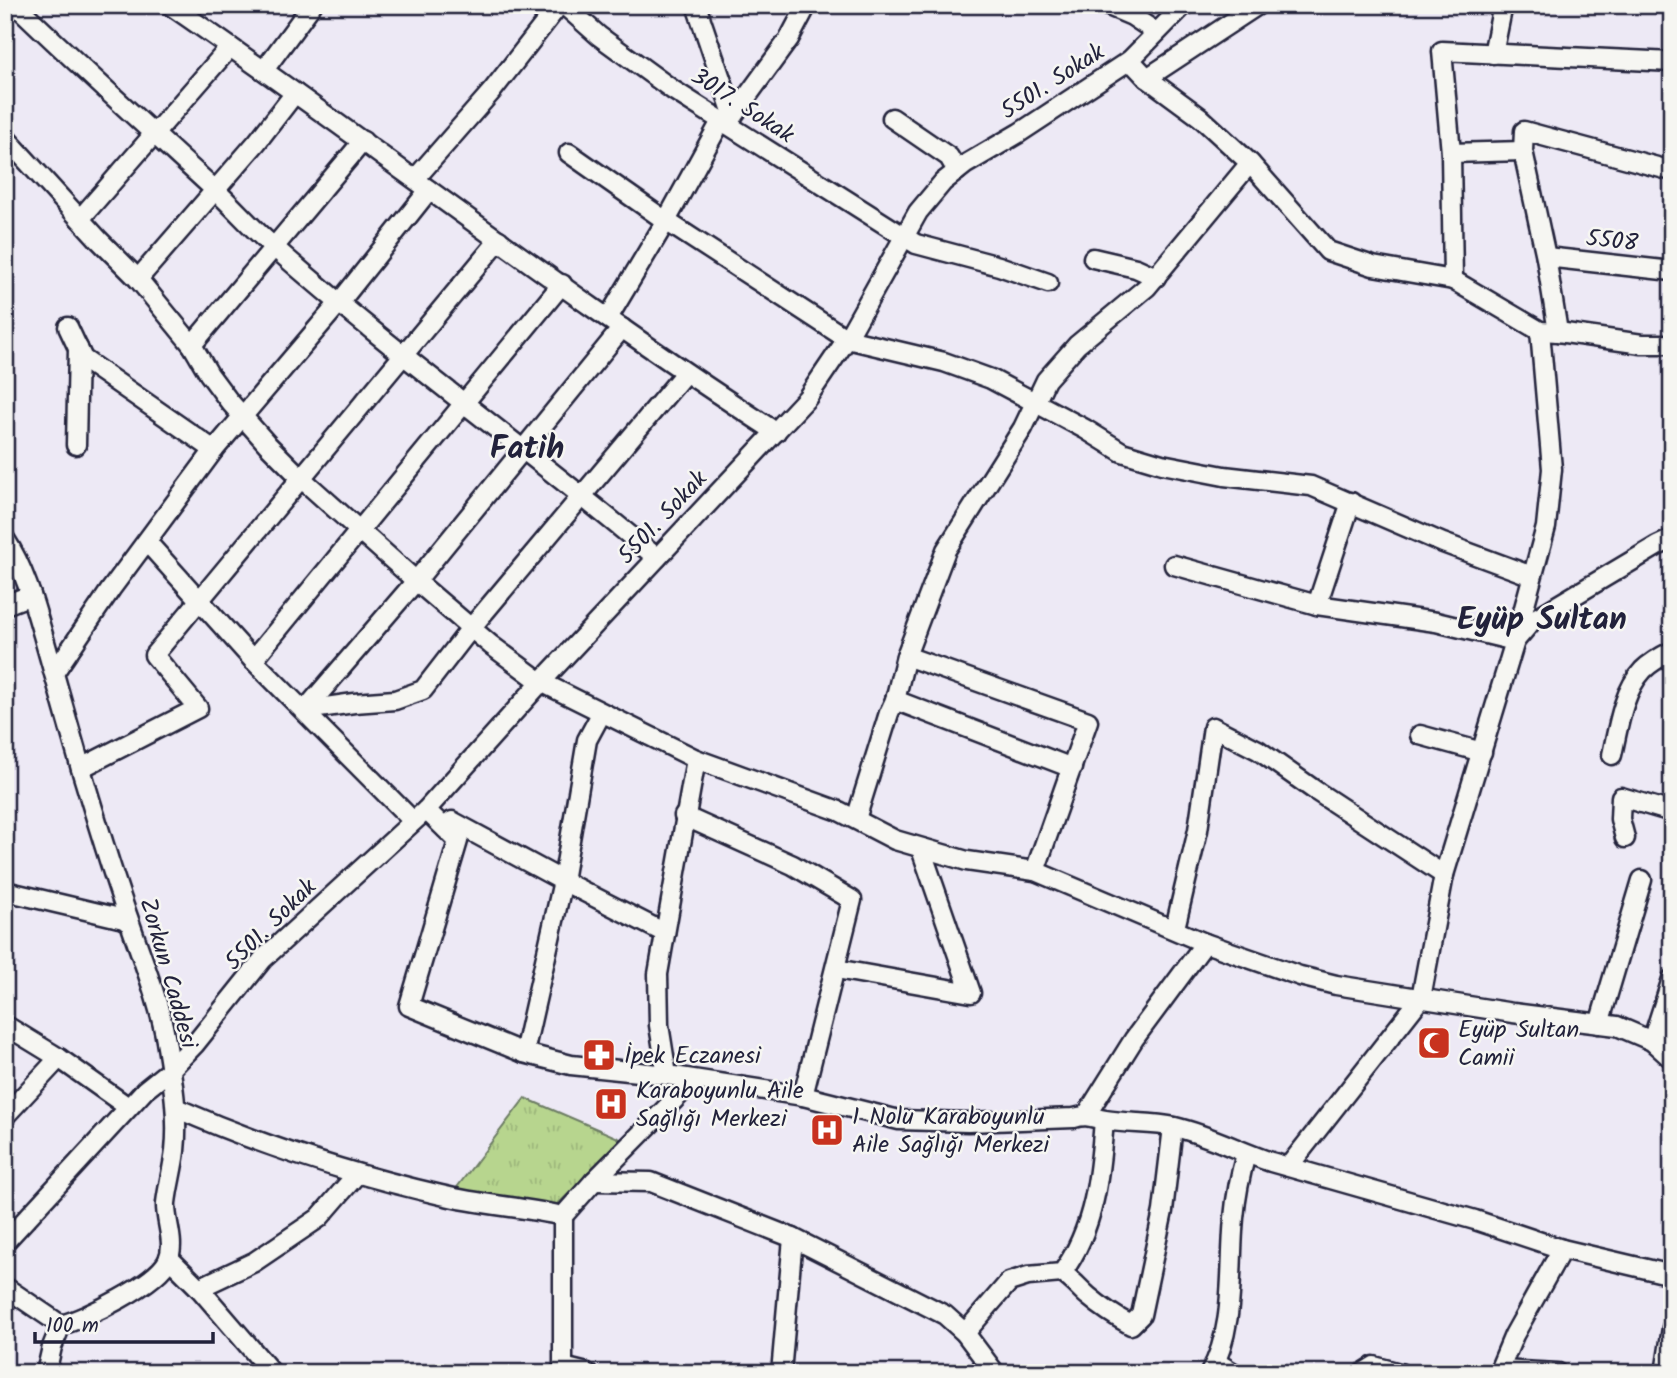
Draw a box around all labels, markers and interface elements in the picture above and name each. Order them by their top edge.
street label: 5501. Sokak [993,33,1114,131]
street label: 3017. Sokak [683,58,802,155]
street label: 5508 [1584,219,1640,264]
district label: Fatih [490,424,564,475]
street label: 5501. Sokak [609,461,718,574]
district label: Eyüp Sultan [1457,595,1627,646]
street label: 5501. Sokak [216,869,327,981]
street label: Zorkun Caddesi [127,893,208,1055]
place label: Eyüp Sultan Camii [1458,1011,1579,1078]
mosque icon: Eyüp Sultan Camii [1415,1024,1453,1062]
pharmacy icon: İpek Eczanesi [580,1036,618,1074]
place label: İpek Eczanesi [624,1037,762,1076]
place label: Karaboyunlu Aile Sağlığı Merkezi [636,1072,804,1139]
hospital icon: Karaboyunlu Aile Sağlığı Merkezi [592,1085,630,1123]
place label: 1 Nolu Karaboyunlu Aile Sağlığı Merkezi [852,1098,1050,1165]
hospital icon: 1 Nolu Karaboyunlu Aile Sağlığı Merkezi [808,1111,846,1149]
scale bar [35,1301,214,1345]
text: 100 m [46,1310,99,1343]

